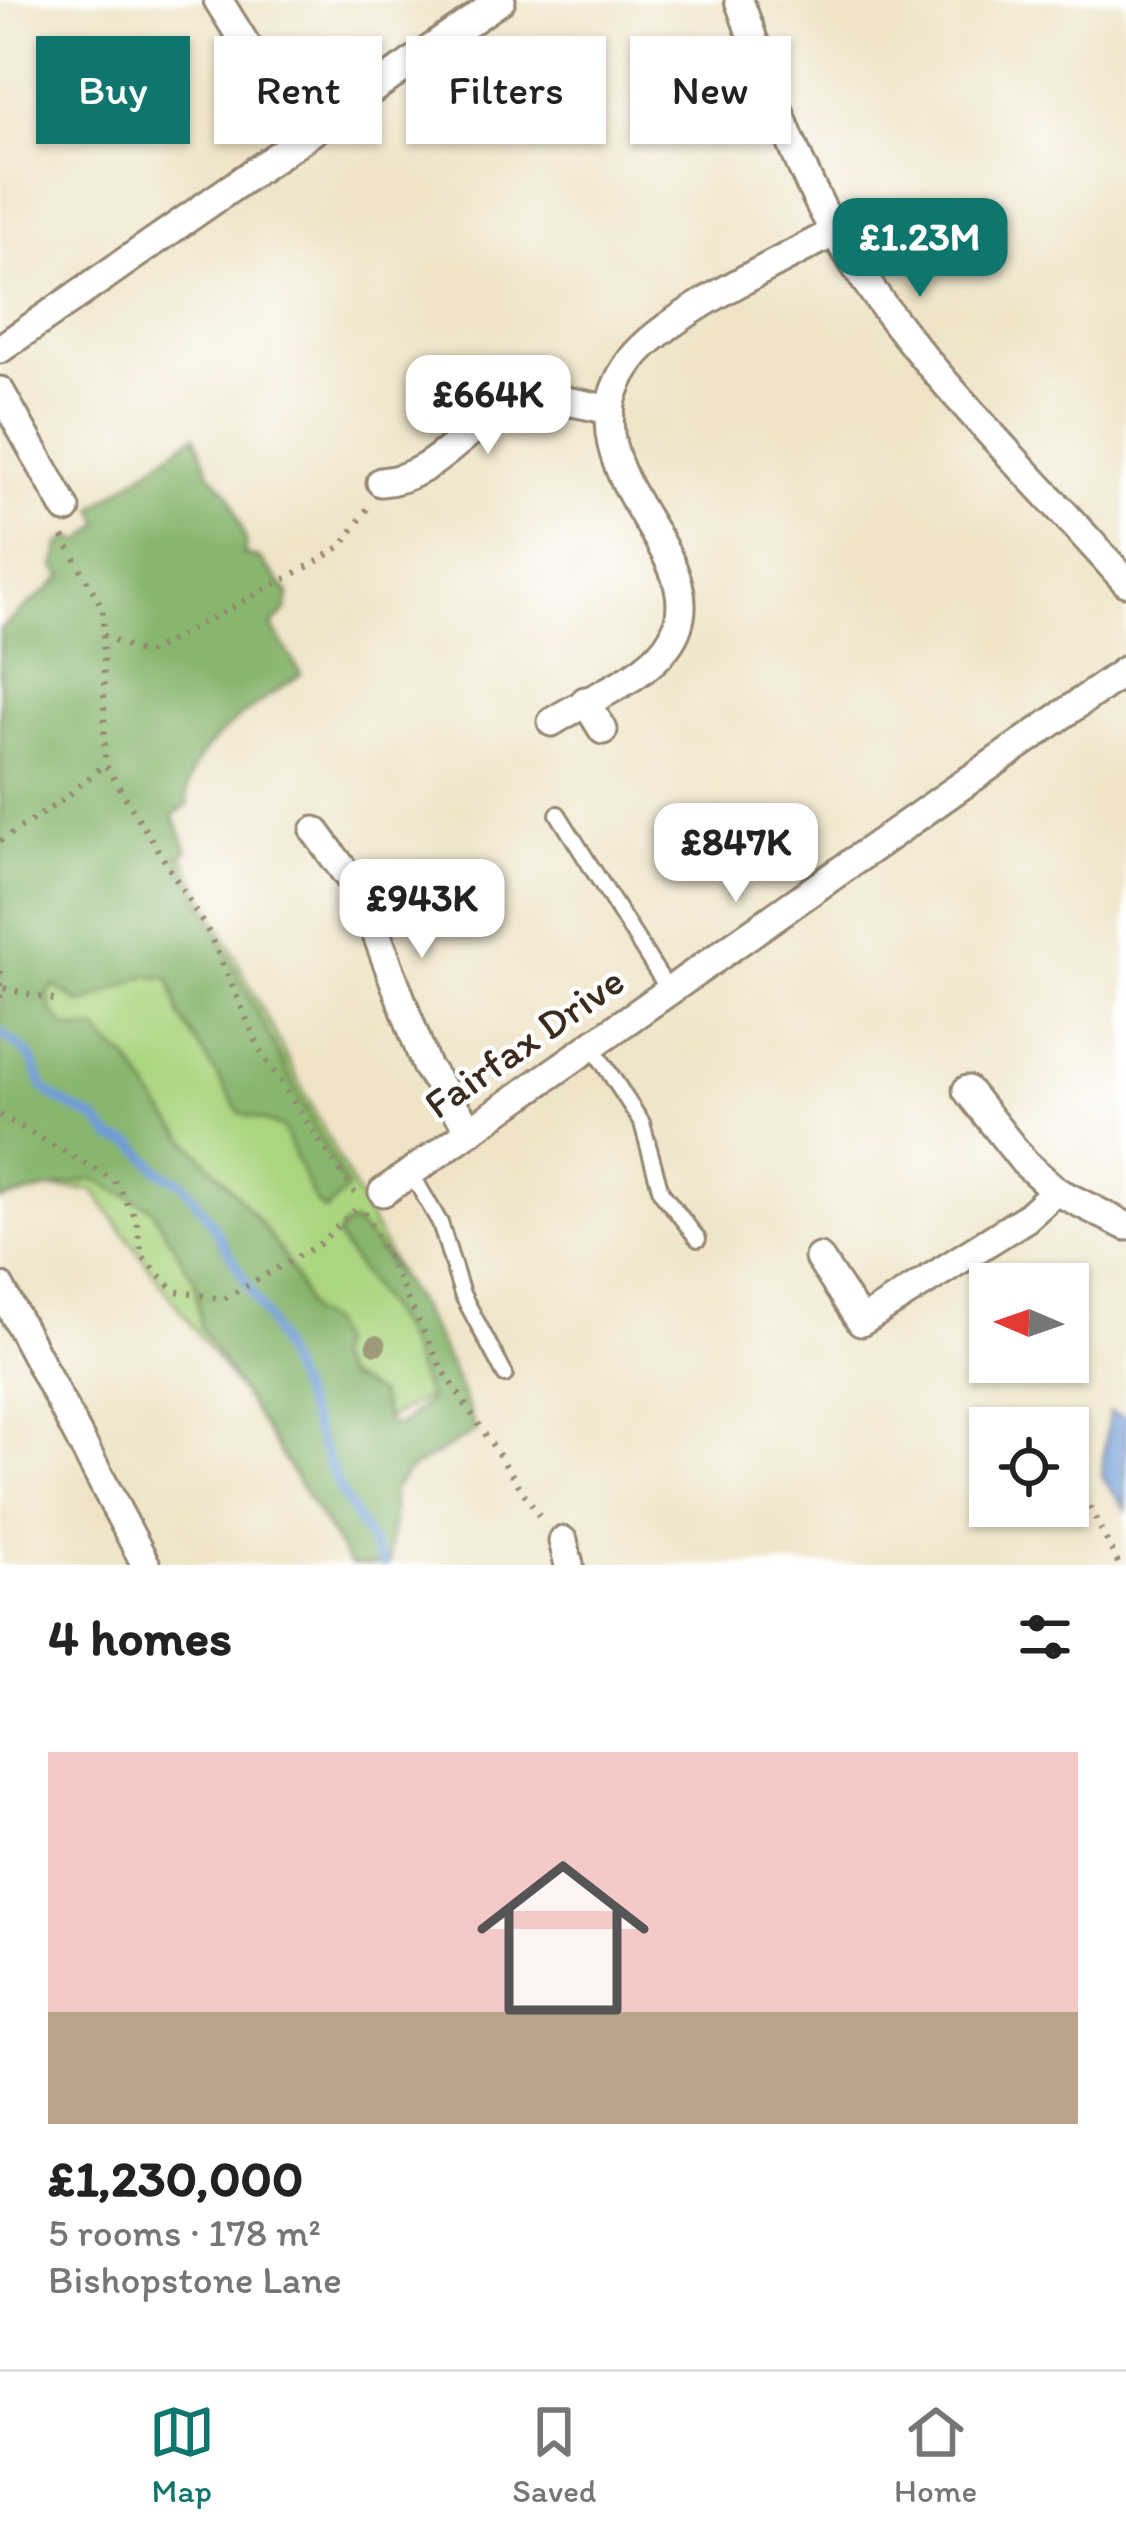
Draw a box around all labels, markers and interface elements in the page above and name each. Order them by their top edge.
chip: Buy [36,36,190,144]
chip: Rent [214,36,382,144]
chip: Filters [406,36,606,144]
chip: New [630,36,791,144]
pin: £1.23M [822,198,1018,300]
text: £1.23M [860,213,980,260]
pin: £664K [404,355,572,457]
text: £664K [433,370,543,417]
pin: £847K [652,803,820,905]
text: £847K [681,818,791,865]
pin: £943K [338,859,506,961]
text: £943K [367,874,477,921]
street label: Fairfax Drive [414,955,634,1129]
north arrow [969,1263,1089,1383]
map controls [969,1263,1089,1527]
button: locate [969,1407,1089,1527]
icon: filters [1012,1604,1078,1670]
text: 4 homes [48,1607,232,1668]
icon: home [455,1830,671,2046]
text: £1,230,000 [48,2148,303,2209]
text: 5 rooms · 178 m² [48,2209,321,2256]
text: Bishopstone Lane [48,2256,342,2303]
tab: Map [149,2399,215,2510]
tab: Saved [512,2399,597,2510]
tab: Home [894,2399,977,2510]

